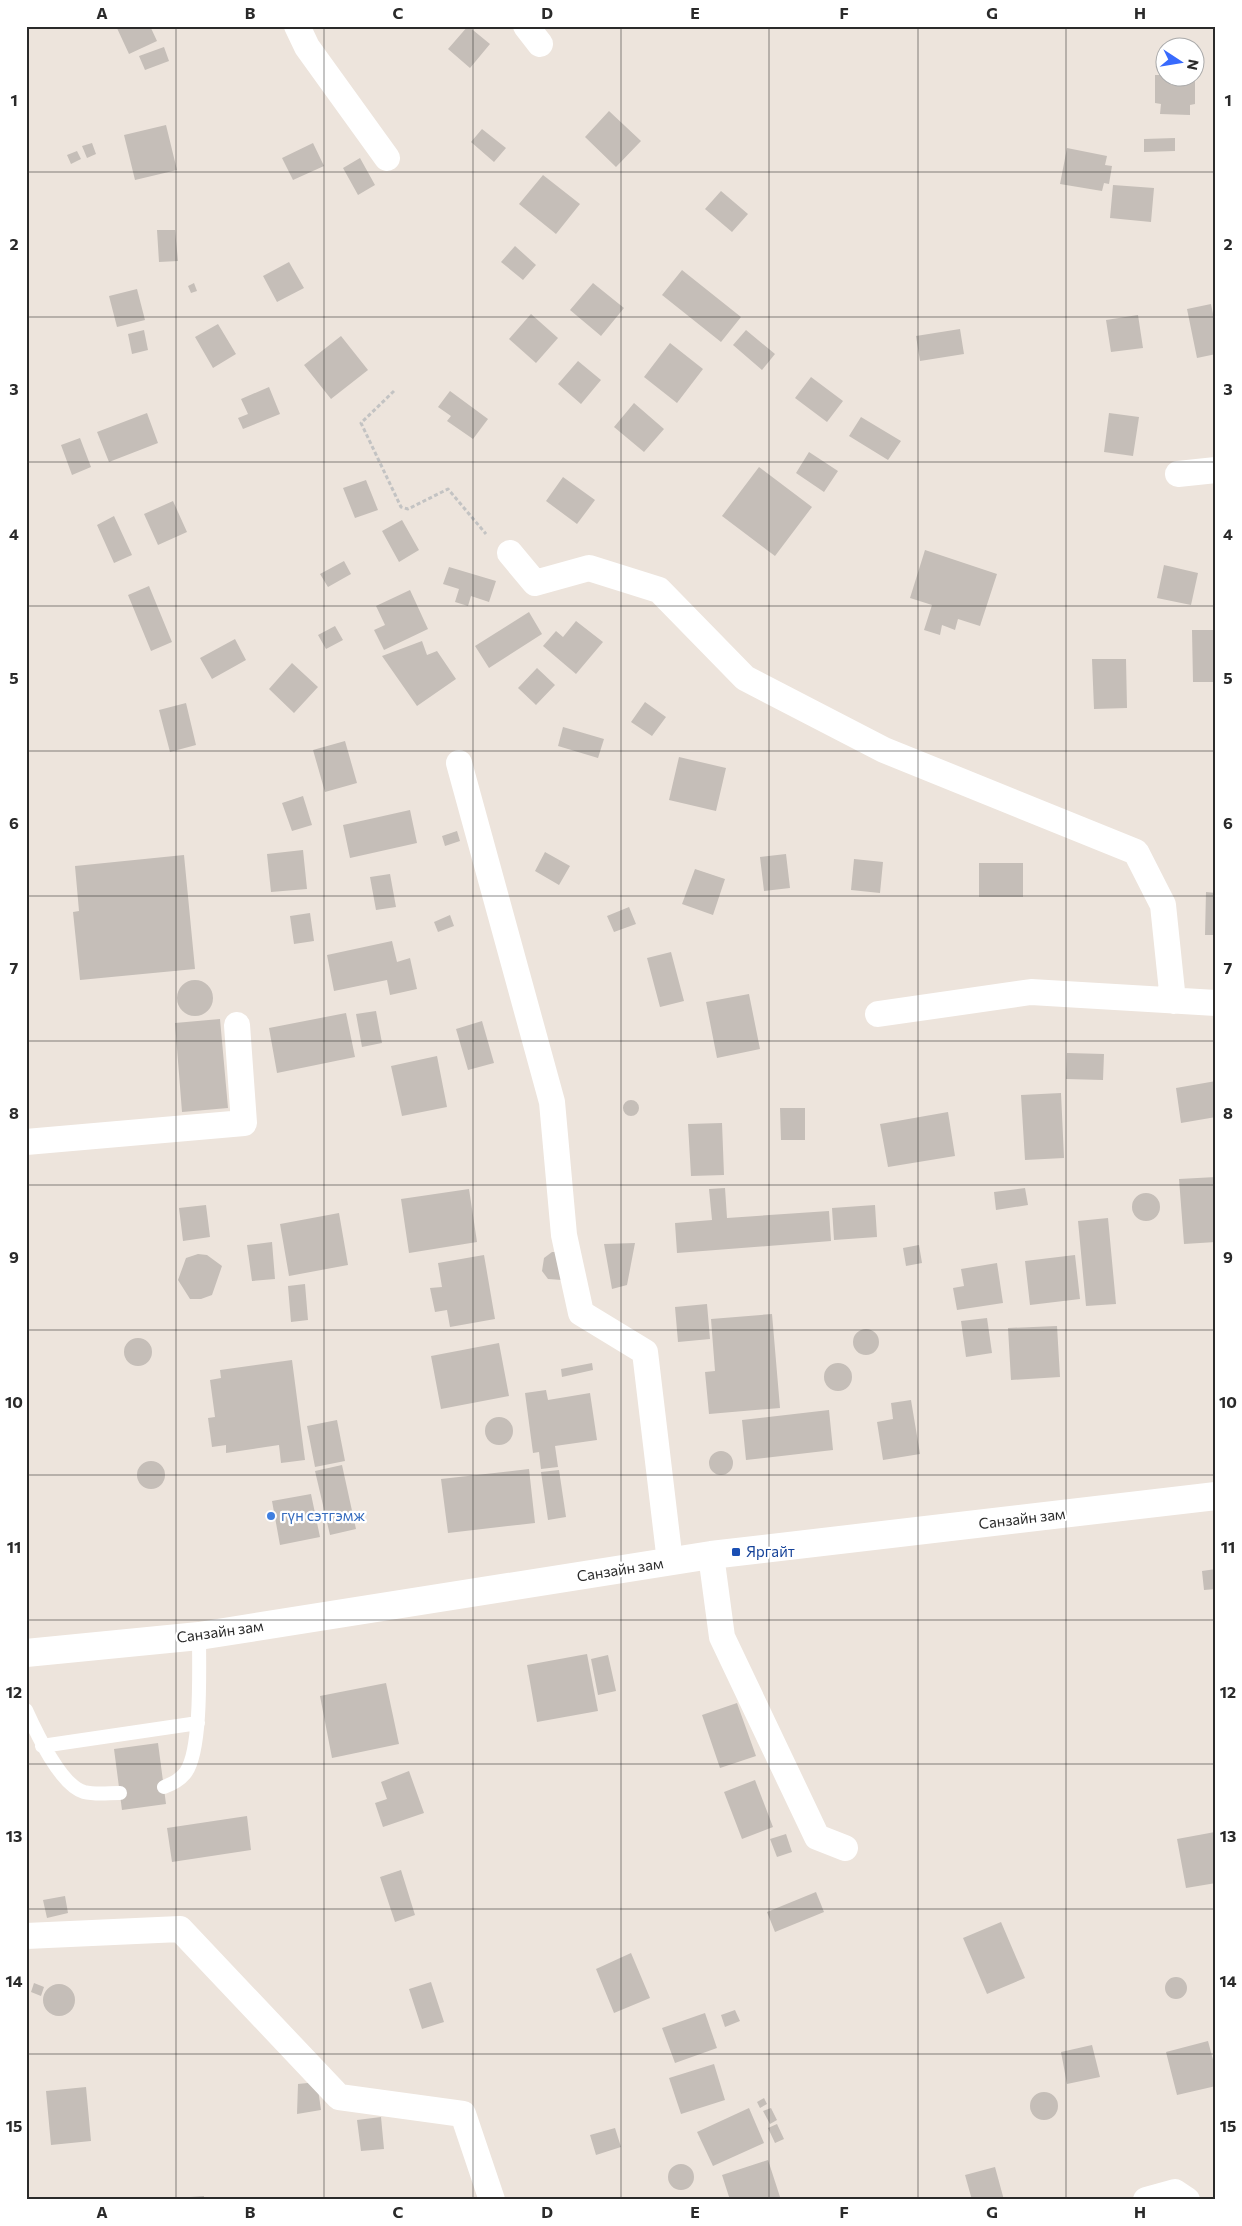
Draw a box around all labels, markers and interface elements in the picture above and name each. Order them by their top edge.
text: A [96,3,108,22]
text: B [245,3,256,22]
text: C [393,3,404,22]
text: D [541,3,553,22]
text: E [690,3,700,22]
text: F [839,3,849,22]
text: G [986,3,998,22]
text: H [1134,3,1146,22]
north arrow [1154,38,1204,88]
text: N [1184,58,1203,72]
text: 1 [10,90,18,109]
text: 1 [1224,90,1232,109]
text: 2 [9,234,19,253]
text: 2 [1223,234,1233,253]
text: 3 [9,379,19,398]
text: 3 [1223,379,1233,398]
text: 4 [9,524,19,543]
text: 4 [1223,524,1233,543]
text: 5 [9,668,19,687]
text: 5 [1223,668,1233,687]
text: 6 [9,813,19,832]
text: 6 [1223,813,1233,832]
text: 7 [10,958,19,977]
text: 7 [1224,958,1233,977]
text: 8 [9,1103,19,1122]
text: 8 [1223,1103,1233,1122]
text: 9 [9,1247,19,1266]
text: 9 [1223,1247,1233,1266]
text: 10 [5,1392,23,1411]
text: 10 [1219,1392,1237,1411]
street label: Санзайн зам [977,1504,1066,1532]
place label: гүн сэтгэмж [281,1506,365,1524]
marker: гүн сэтгэмж [265,1510,277,1522]
text: 11 [7,1537,21,1556]
text: 11 [1221,1537,1235,1556]
place label: Яргайт [746,1542,795,1560]
marker: Яргайт [730,1546,742,1558]
street label: Санзайн зам [575,1553,664,1585]
street label: Санзайн зам [175,1616,264,1646]
text: 12 [6,1682,22,1701]
text: 12 [1220,1682,1236,1701]
text: 13 [6,1826,22,1845]
text: 13 [1220,1826,1236,1845]
text: 14 [5,1971,23,1990]
text: 14 [1219,1971,1237,1990]
text: 15 [6,2116,22,2135]
text: 15 [1220,2116,1236,2135]
text: A [96,2202,108,2221]
text: B [245,2202,256,2221]
text: C [393,2202,404,2221]
text: D [541,2202,553,2221]
text: E [690,2202,700,2221]
text: F [839,2202,849,2221]
text: G [986,2202,998,2221]
text: H [1134,2202,1146,2221]

